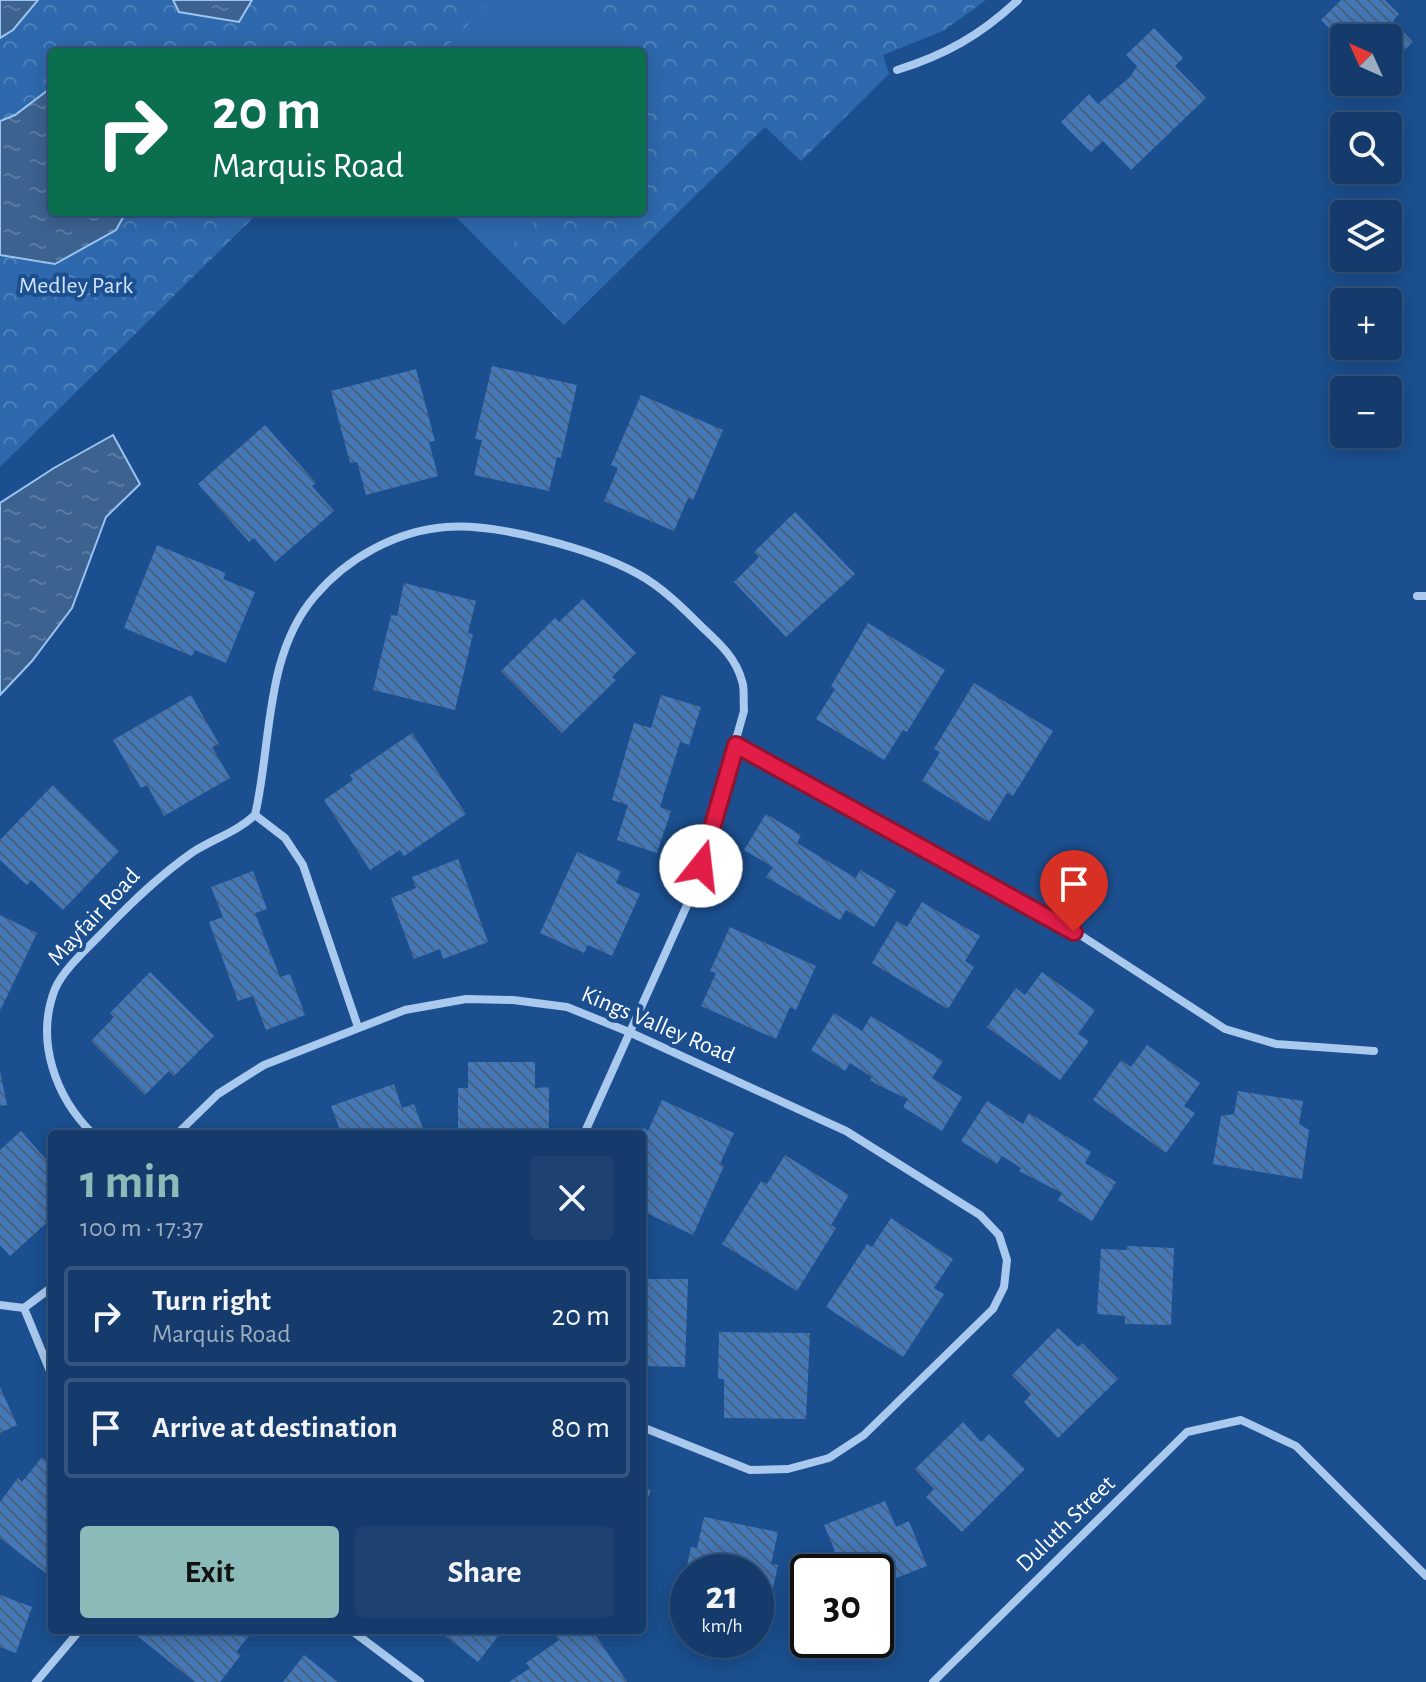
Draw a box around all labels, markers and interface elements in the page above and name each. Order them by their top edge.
north arrow [1330,24,1402,96]
map controls [1330,24,1402,448]
icon: right [80,80,184,184]
text: 20 m [212,83,321,139]
button: search [1330,112,1402,184]
text: Marquis Road [212,148,404,184]
button: layers [1330,200,1402,272]
park label: Medley Park [19,274,133,298]
button: + [1330,288,1402,360]
button: − [1330,376,1402,448]
position arrow [659,824,743,908]
pin [1040,850,1108,932]
icon: arrive [1052,862,1096,906]
street label: Mayfair Road [43,864,145,970]
street label: Kings Valley Road [578,982,738,1068]
button: close [530,1156,614,1240]
text: 1 min [80,1159,181,1207]
text: 100 m · 17:37 [80,1215,203,1241]
text: Turn right [152,1286,271,1316]
icon: right [84,1294,128,1338]
text: 20 m [552,1301,610,1331]
text: Marquis Road [152,1321,291,1347]
icon: arrive [84,1406,128,1450]
text: Arrive at destination [152,1413,398,1443]
text: 80 m [551,1413,610,1443]
street label: Duluth Street [1012,1471,1120,1577]
button: Exit [80,1526,339,1618]
button: Share [355,1526,614,1618]
speed limit sign: 30 [790,1554,894,1658]
text: 21 [705,1576,739,1616]
text: km/h [701,1616,743,1636]

